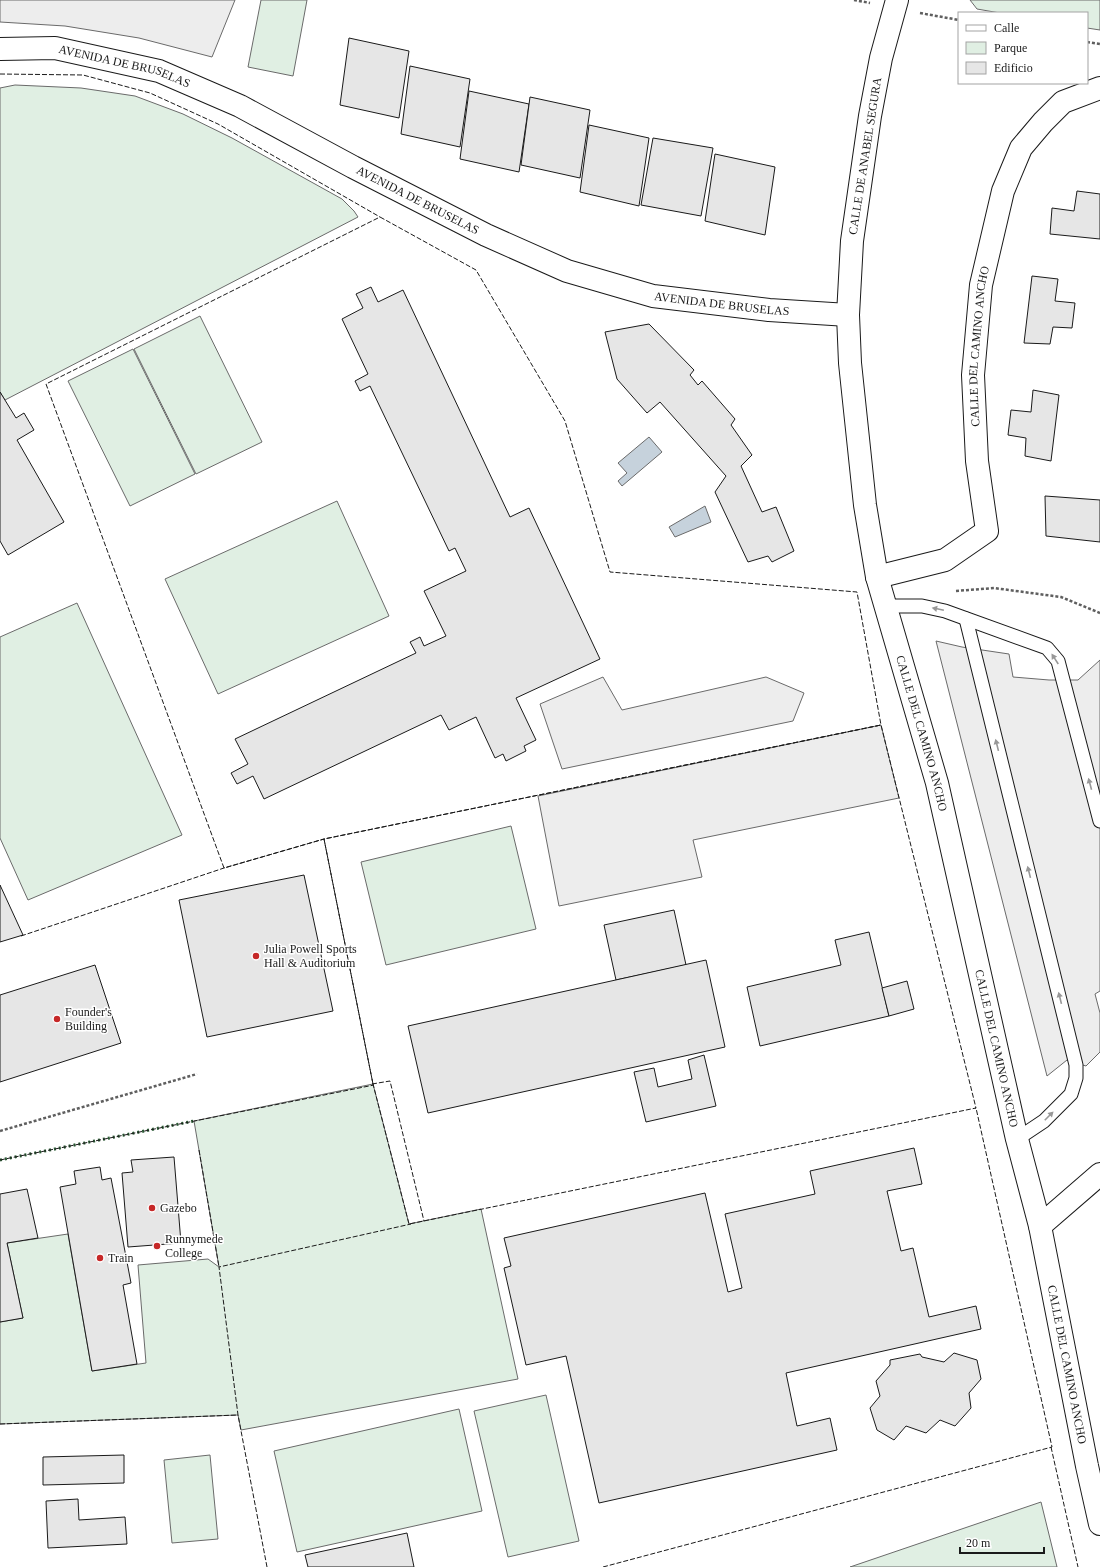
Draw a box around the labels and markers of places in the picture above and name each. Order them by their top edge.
place label: Julia Powell Sports Hall & Auditorium [264,942,357,970]
marker: Julia Powell Sports Hall & Auditorium [251,951,261,961]
place label: Founder's Building [65,1005,112,1033]
marker: Founder's Building [52,1014,62,1024]
place label: Gazebo [160,1201,197,1215]
marker: Gazebo [147,1203,157,1213]
place label: Runnymede College [165,1232,223,1260]
marker: Runnymede College [152,1241,162,1251]
place label: Train [108,1251,134,1265]
marker: Train [95,1253,105,1263]

